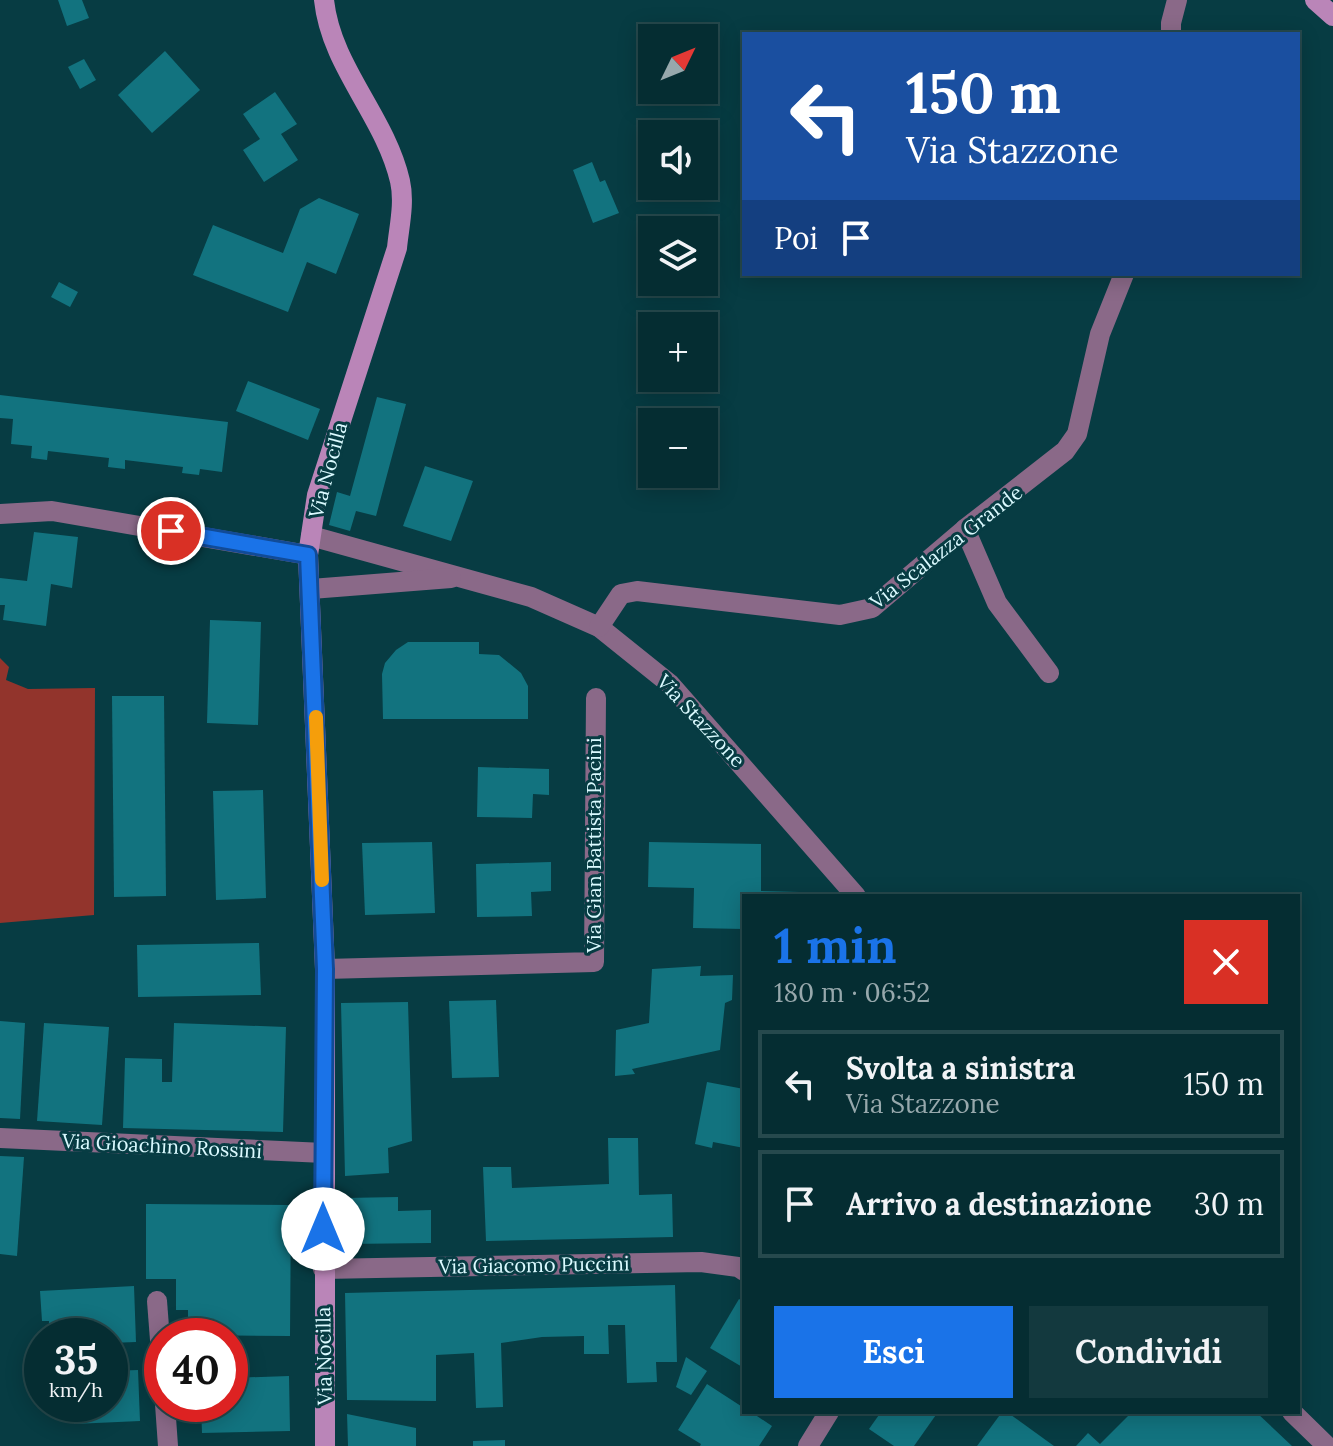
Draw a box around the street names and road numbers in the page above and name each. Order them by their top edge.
street label: Via Nocilla [302,419,352,521]
street label: Via Scalazza Grande [864,479,1027,615]
street label: Via Stazzone [651,668,751,773]
street label: Via Gian Battista Pacini [581,737,606,954]
street label: Via Gioachino Rossini [60,1128,263,1163]
street label: Via Giacomo Puccini [437,1250,630,1279]
street label: Via Nocilla [310,1307,337,1406]

